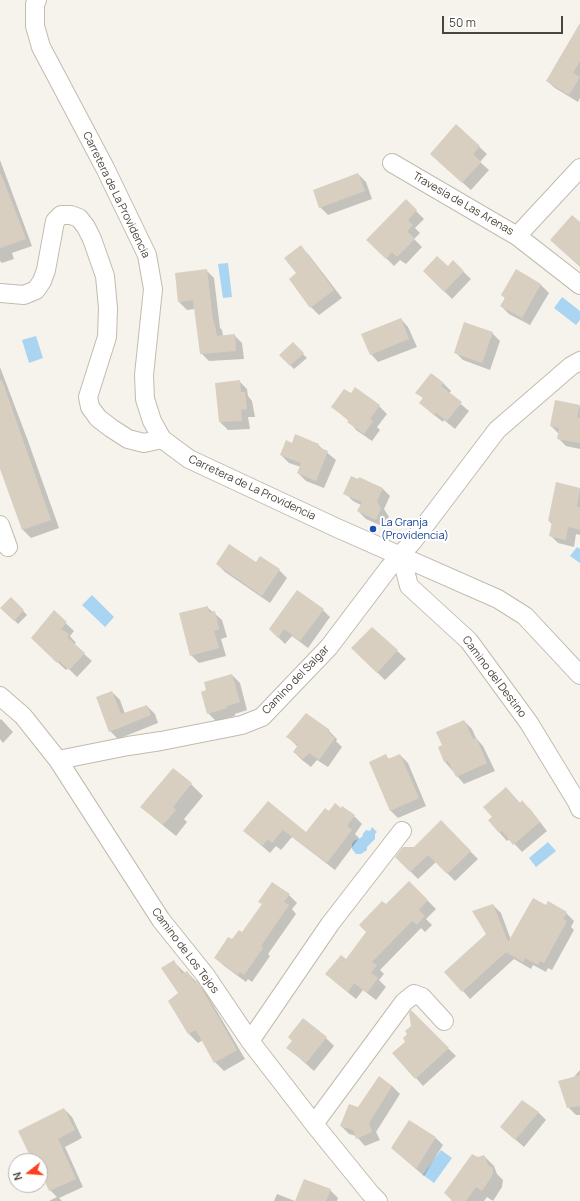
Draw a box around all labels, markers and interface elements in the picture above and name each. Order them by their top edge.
scale bar [444,8,565,34]
text: 50 m [449,14,476,31]
street label: Carretera de La Providencia [80,130,152,260]
street label: Travesía de Las Arenas [410,170,516,238]
street label: Carretera de La Providencia [186,453,318,523]
place label: La Granja (Providencia) [381,516,449,542]
marker: La Granja (Providencia) [368,524,378,534]
street label: Camino del Destino [459,634,529,720]
street label: Camino del Salgar [260,643,332,717]
street label: Camino de Los Tejos [149,906,221,996]
north arrow [8,1153,48,1193]
text: N [9,1170,25,1182]

